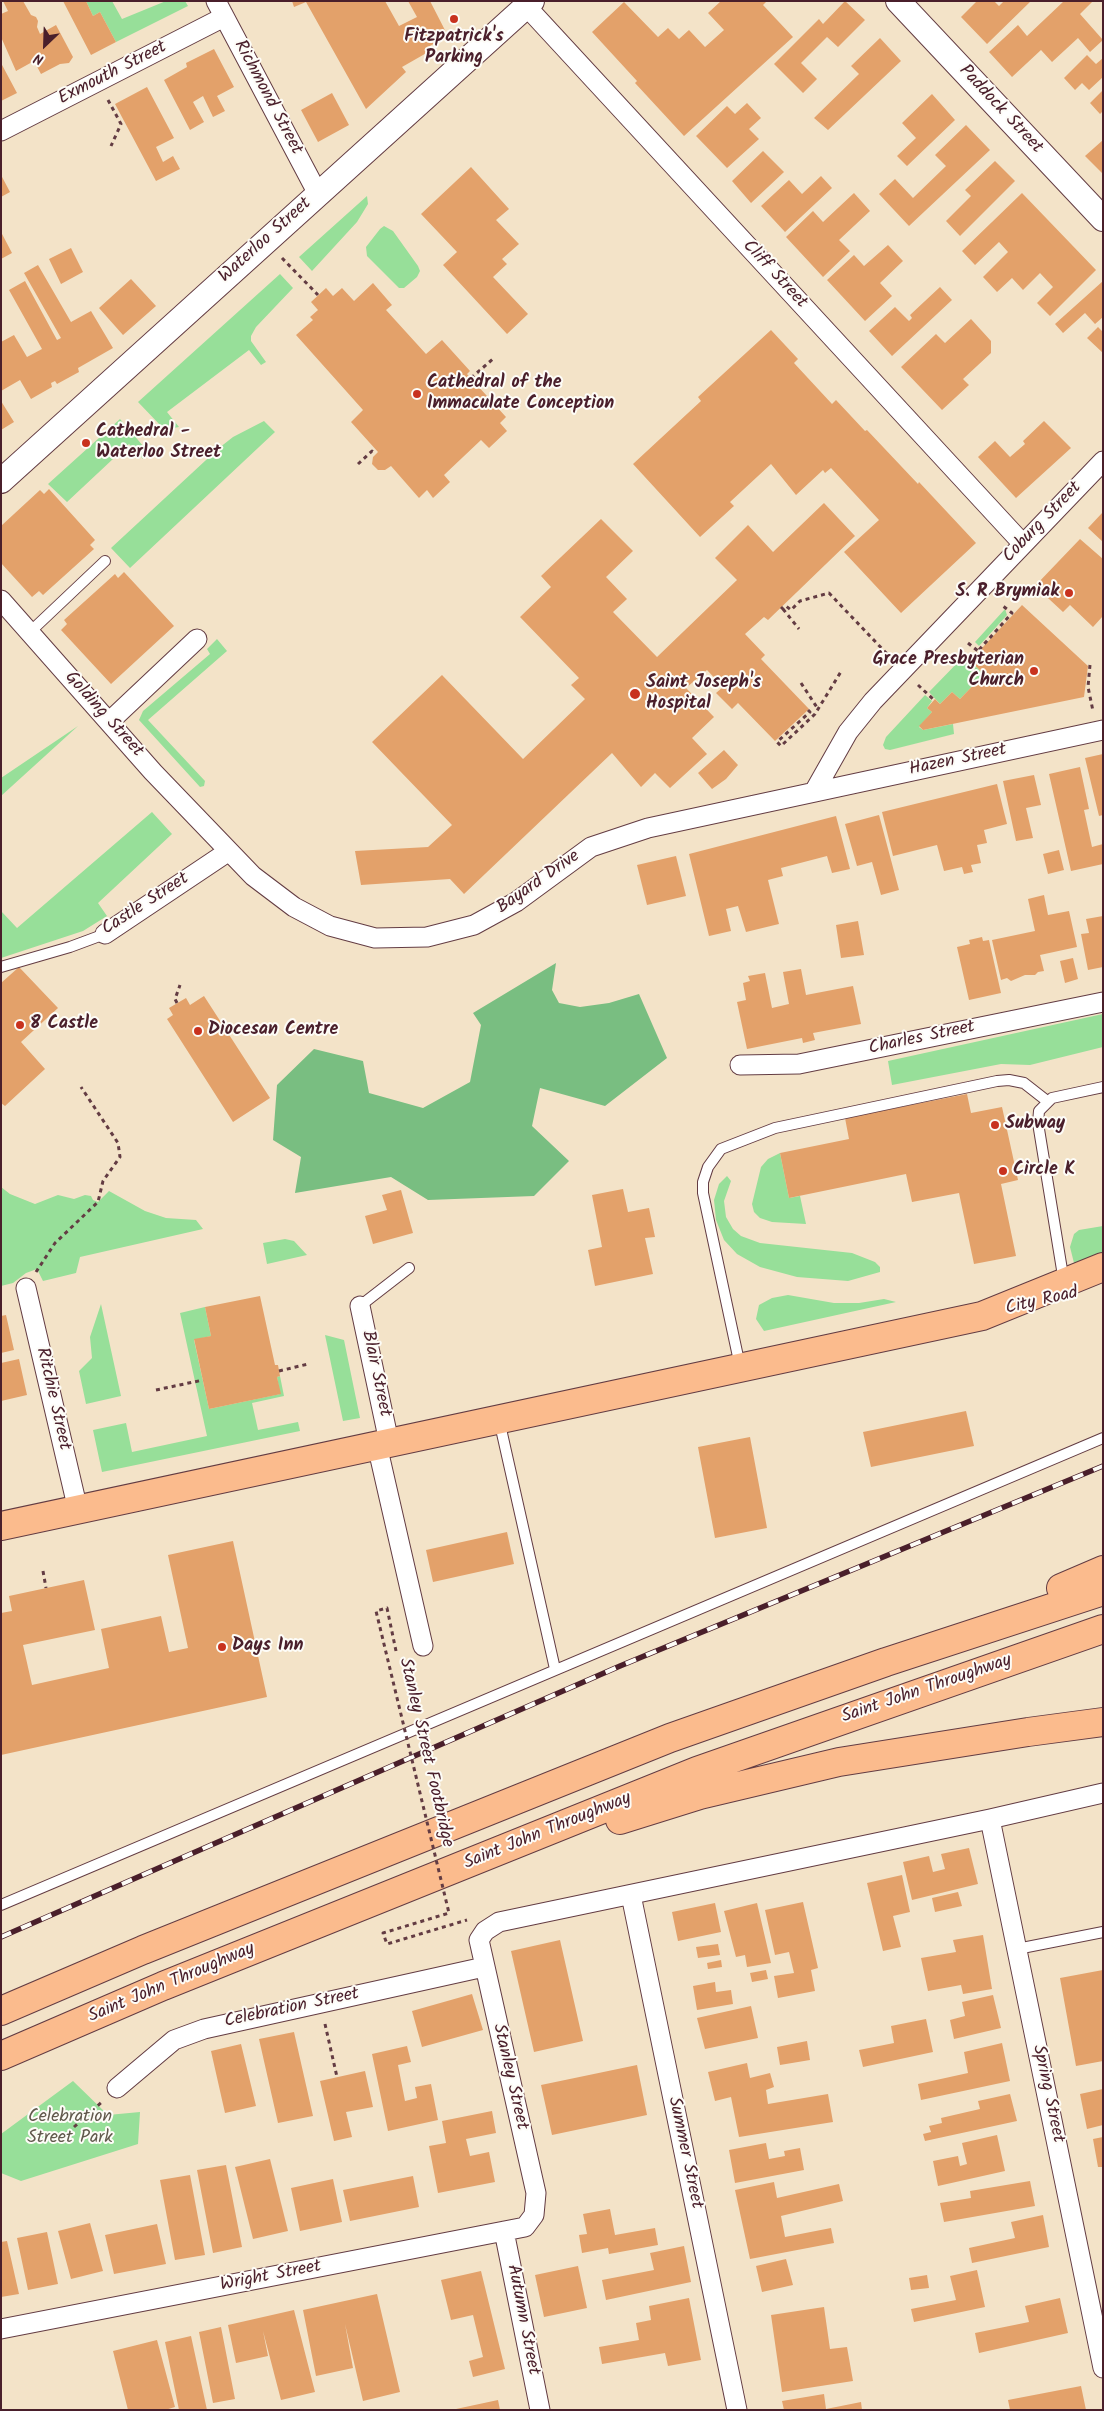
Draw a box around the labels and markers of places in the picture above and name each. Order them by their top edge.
marker: Fitzpatrick's Parking [448,13,460,25]
place label: Fitzpatrick's Parking [404,27,504,70]
place label: Cathedral of the Immaculate Conception [427,373,614,416]
marker: Cathedral of the Immaculate Conception [411,388,423,400]
place label: Cathedral - Waterloo Street [96,422,221,464]
marker: Cathedral - Waterloo Street [80,437,92,449]
place label: S. R Brymiak [956,582,1059,604]
marker: S. R Brymiak [1063,587,1075,599]
place label: Grace Presbyterian Church [873,650,1024,692]
marker: Grace Presbyterian Church [1028,665,1040,677]
place label: Saint Joseph's Hospital [646,673,761,716]
marker: Saint Joseph's Hospital [628,687,642,701]
place label: 8 Castle [30,1014,98,1036]
marker: 8 Castle [14,1019,26,1031]
place label: Diocesan Centre [208,1020,338,1042]
marker: Diocesan Centre [192,1025,204,1037]
place label: Subway [1005,1114,1065,1136]
marker: Subway [989,1119,1001,1131]
place label: Circle K [1013,1160,1075,1182]
marker: Circle K [997,1165,1009,1177]
place label: Days Inn [232,1636,303,1658]
marker: Days Inn [216,1641,228,1653]

